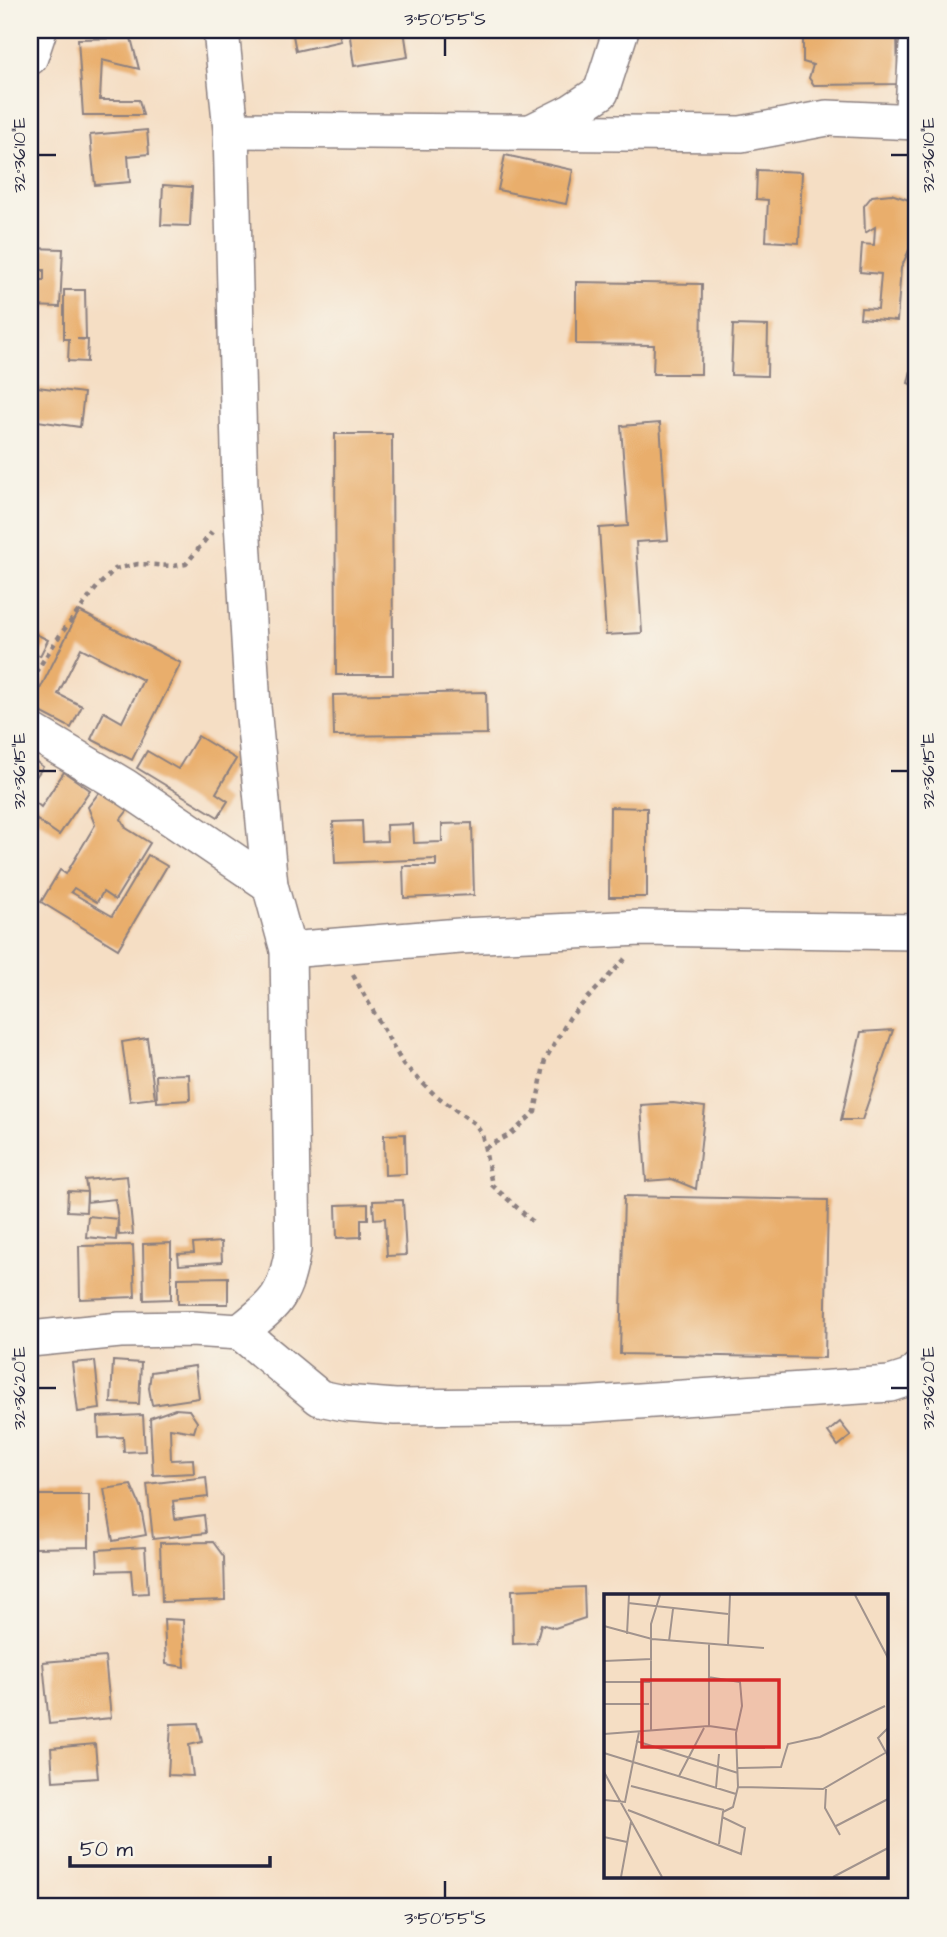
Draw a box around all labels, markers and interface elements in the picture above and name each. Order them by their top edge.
text: 3°50'55"S [404,7,486,32]
text: 32°36'10"E [7,117,32,193]
text: 32°36'10"E [916,117,941,193]
text: 32°36'15"E [7,732,32,809]
text: 32°36'15"E [916,732,941,809]
text: 32°36'20"E [7,1346,32,1430]
text: 32°36'20"E [916,1346,941,1430]
inset map [604,1594,888,1878]
scale bar [70,1825,270,1869]
text: 50 m [80,1835,134,1864]
text: 3°50'55"S [404,1906,486,1931]

